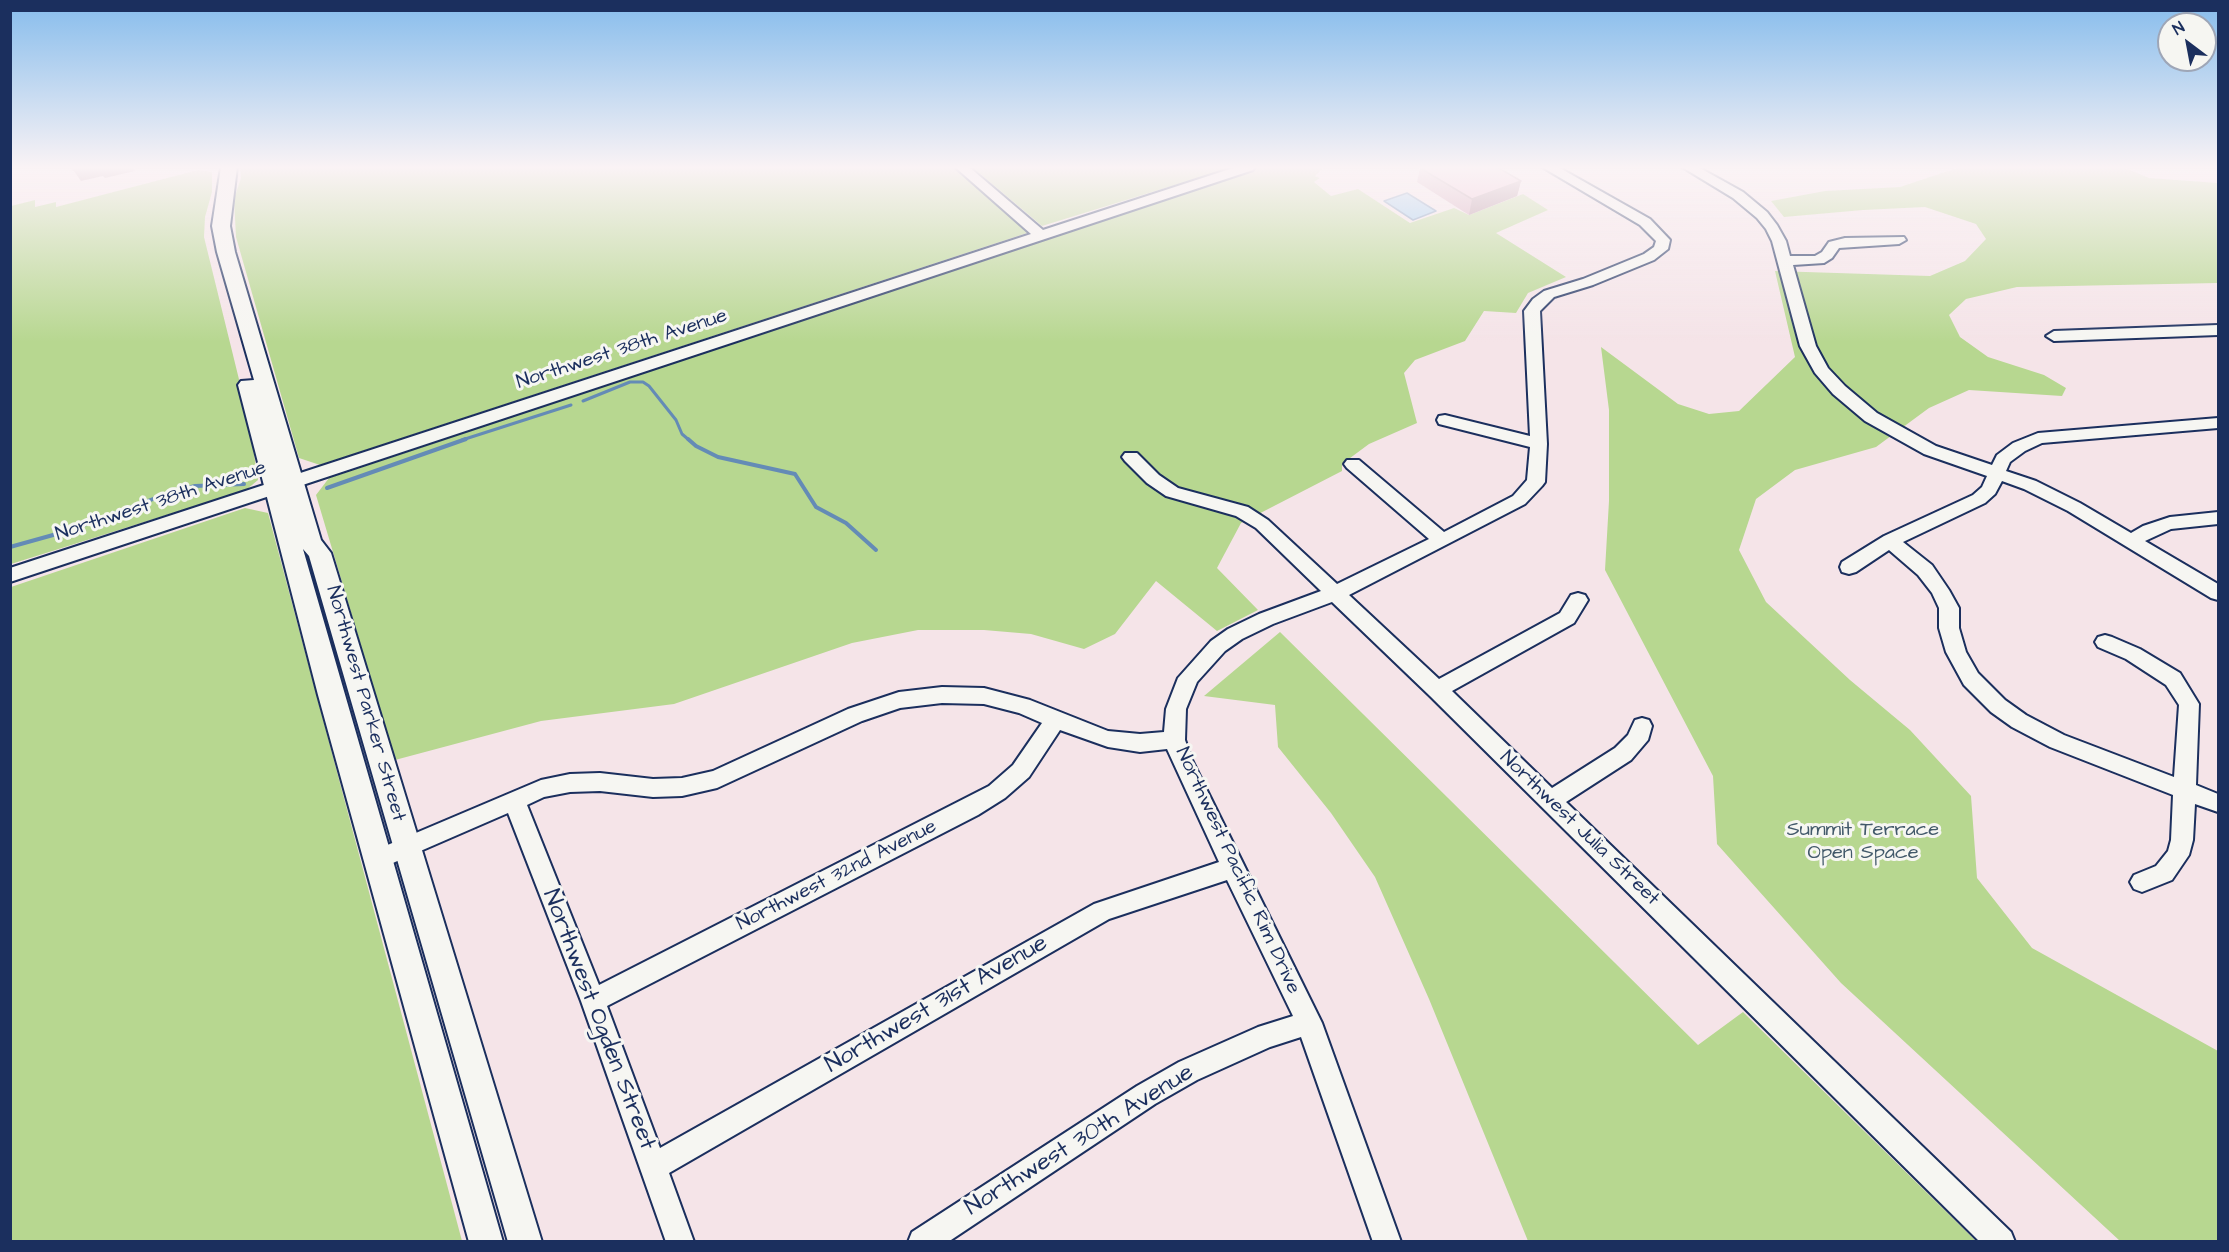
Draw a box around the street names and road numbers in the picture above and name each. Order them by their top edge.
street label: Northwest 38th Avenue [514,305,730,395]
street label: Northwest 38th Avenue [53,457,269,547]
street label: Northwest Parker Street [320,584,410,824]
street label: Northwest Pacific Rim Drive [1169,744,1305,998]
street label: Northwest Julia Street [1494,746,1664,912]
street label: Northwest 32nd Avenue [733,815,941,937]
street label: Northwest Ogden Street [535,886,661,1154]
street label: Northwest 31st Avenue [821,930,1053,1080]
street label: Northwest 30th Avenue [961,1059,1199,1223]

